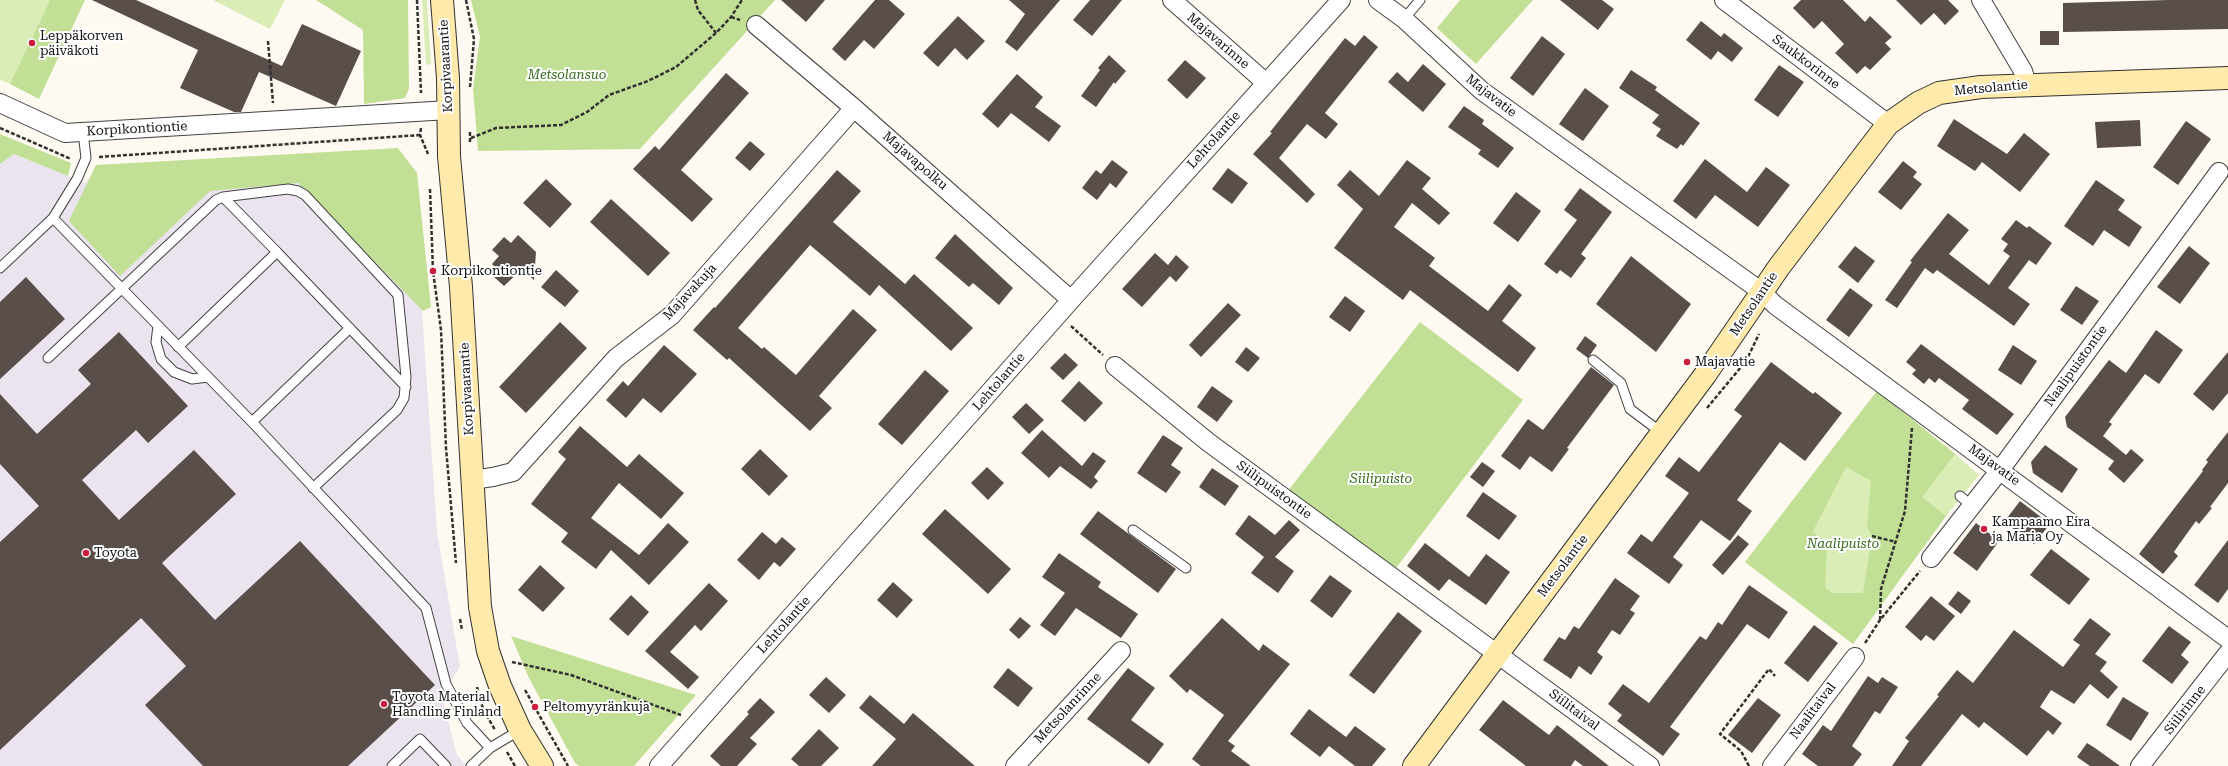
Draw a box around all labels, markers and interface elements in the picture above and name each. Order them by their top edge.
street label: Majavarinne [1184,10,1252,72]
street label: Korpivaarantie [436,19,456,113]
place label: Leppäkorven päiväkoti [40,28,123,59]
street label: Saukkorinne [1769,32,1843,92]
marker: Leppäkorven päiväkoti [27,38,37,48]
park label: Metsolansuo [528,67,606,83]
street label: Majavatie [1462,71,1520,121]
street label: Metsolantie [1954,77,2028,99]
street label: Lehtolantie [1184,108,1244,172]
street label: Korpikontiontie [86,119,188,139]
street label: Majavapolku [879,129,951,193]
street label: Majavakuja [660,261,720,323]
place label: Korpikontiontie [441,263,542,279]
marker: Korpikontiontie [428,266,438,276]
street label: Metsolantie [1727,269,1781,339]
street label: Naalipuistontie [2041,322,2111,410]
street label: Korpivaarantie [457,342,477,436]
street label: Lehtolantie [970,350,1028,414]
place label: Majavatie [1695,354,1755,370]
marker: Majavatie [1682,357,1692,367]
street label: Majavatie [1965,441,2023,489]
street label: Siilipuistontie [1234,458,1314,522]
park label: Siilipuisto [1350,471,1412,487]
place label: Kampaamo Eira ja Maria Oy [1992,514,2090,545]
marker: Kampaamo Eira ja Maria Oy [1979,524,1989,534]
street label: Metsolantie [1535,532,1591,600]
park label: Naalipuisto [1807,536,1879,552]
place label: Toyota [94,545,137,561]
marker: Toyota [81,548,91,558]
street label: Lehtolantie [754,593,814,657]
street label: Metsolanrinne [1031,669,1105,747]
street label: Naalitaival [1787,680,1839,742]
street label: Siilirinne [2161,682,2209,738]
street label: Siilitaival [1546,686,1602,734]
place label: Toyota Material Handling Finland [392,689,502,720]
marker: Toyota Material Handling Finland [379,699,389,709]
place label: Peltomyyränkuja [543,699,650,715]
marker: Peltomyyränkuja [530,702,540,712]

